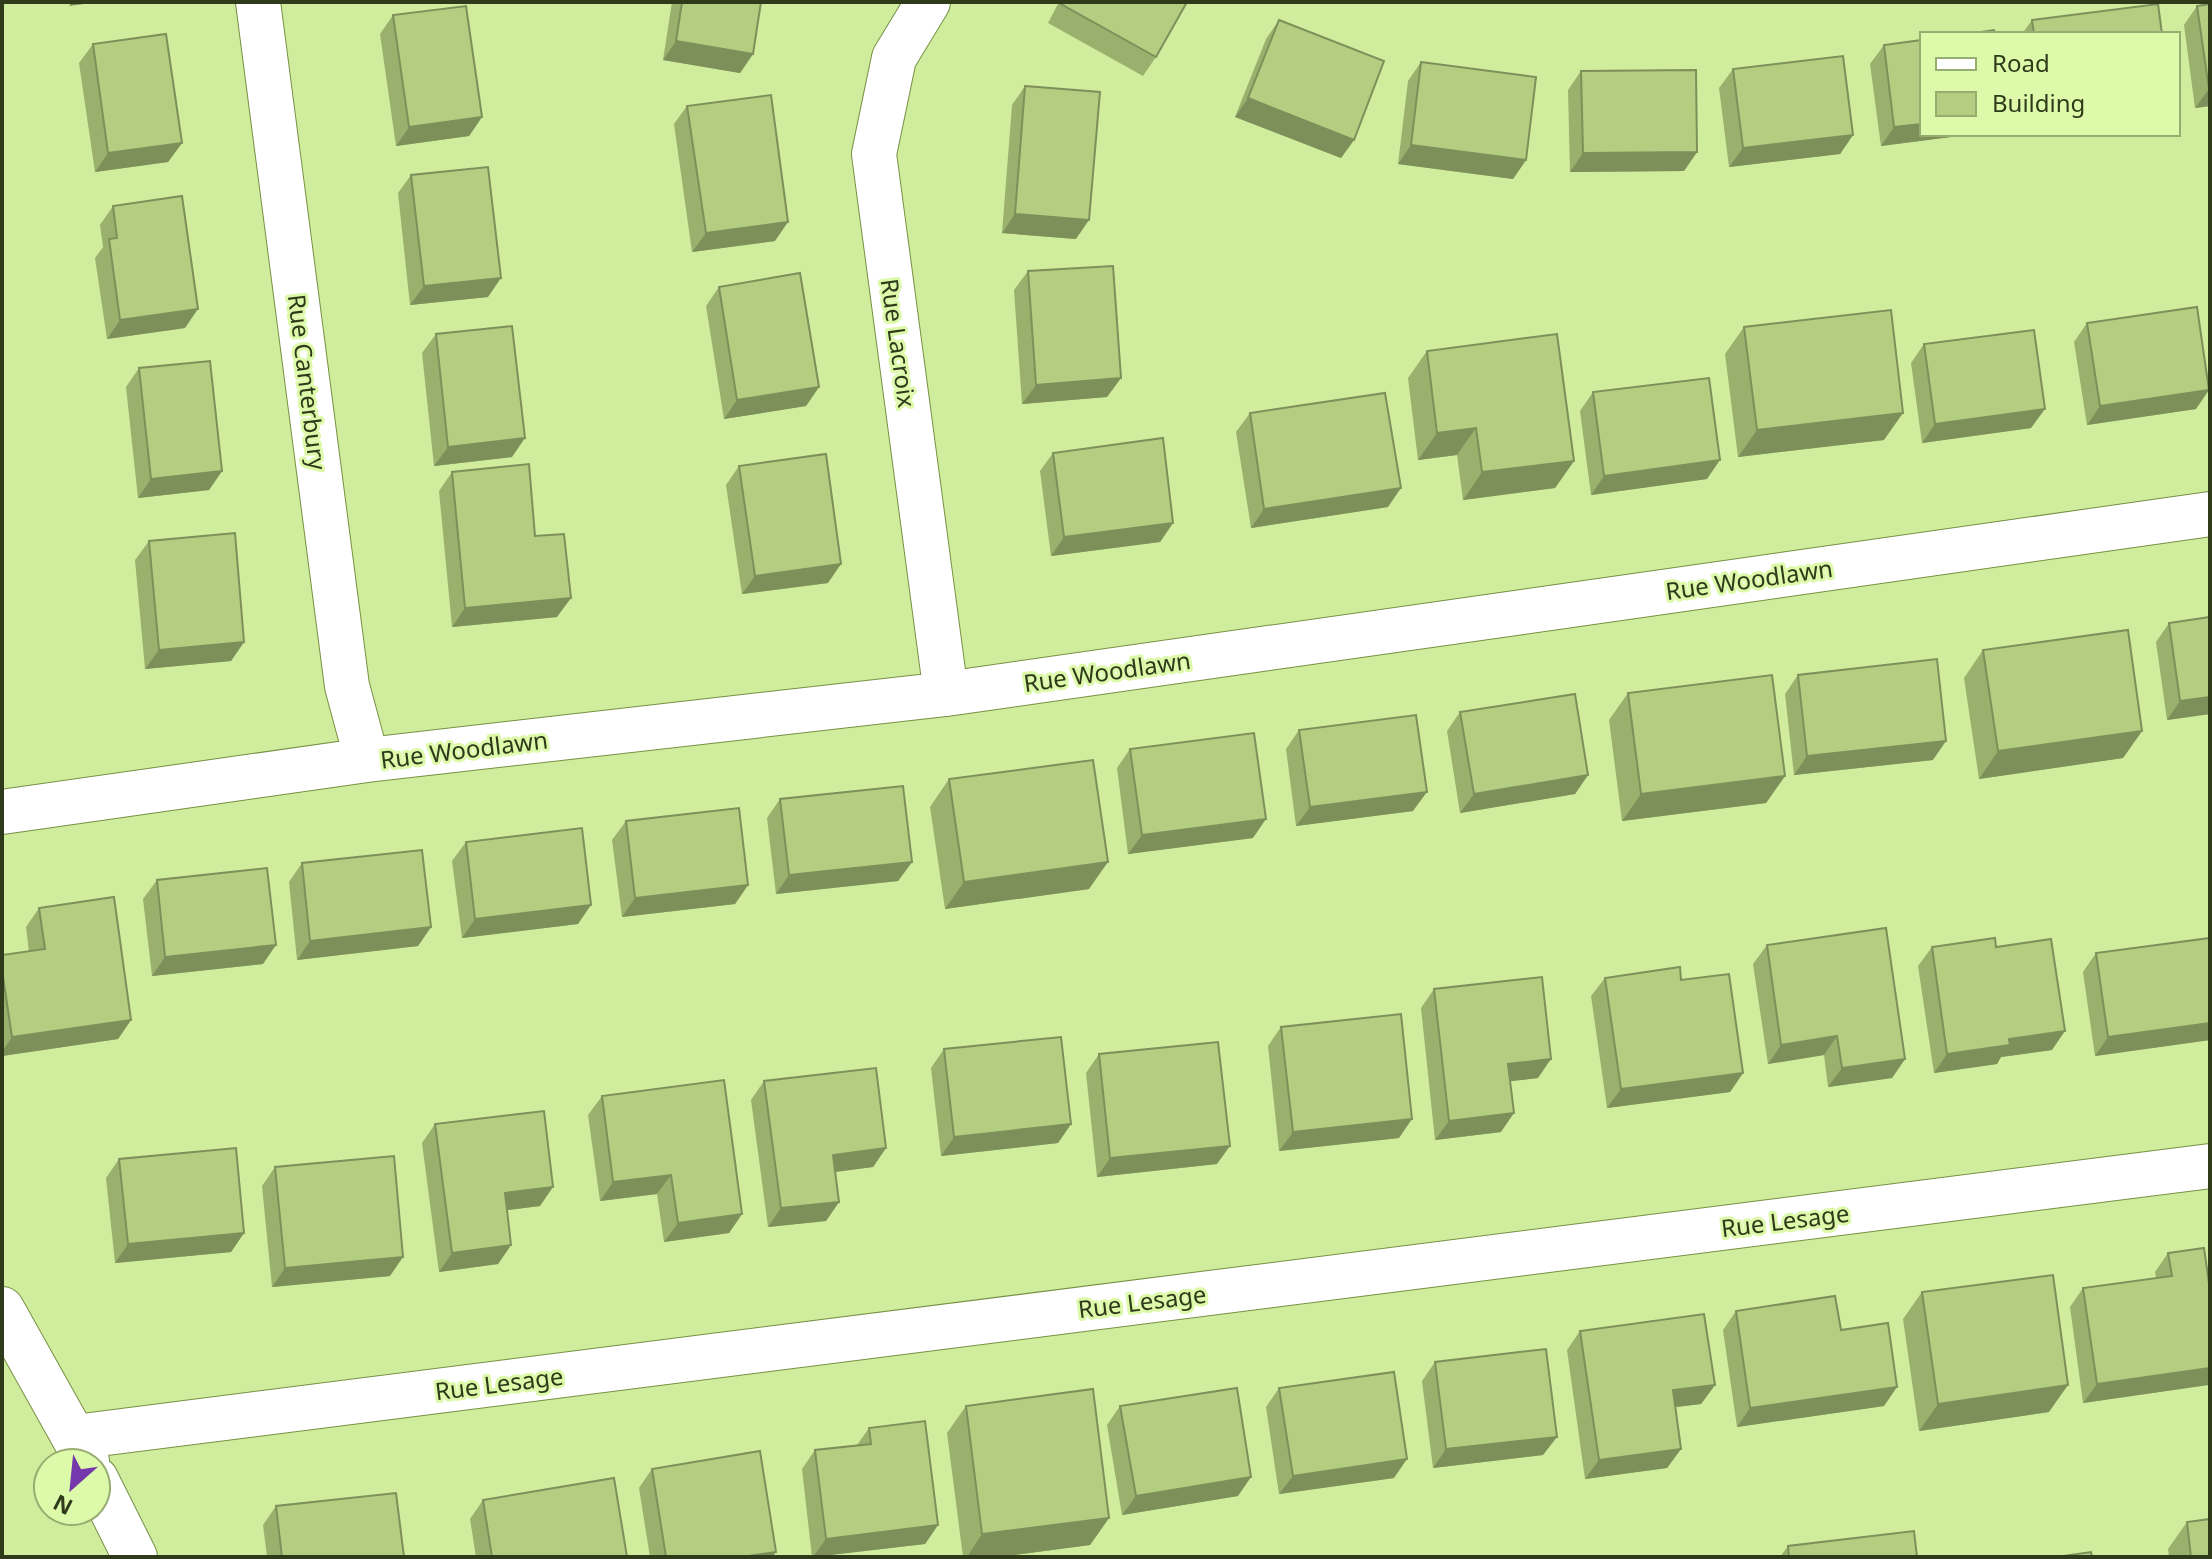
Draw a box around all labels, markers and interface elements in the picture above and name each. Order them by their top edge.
legend [1920,32,2180,136]
text: Road [1992,46,2050,79]
text: Building [1992,86,2085,119]
street label: Rue Lacroix [874,276,924,410]
street label: Rue Canterbury [281,292,335,473]
street label: Rue Woodlawn [1663,551,1835,607]
street label: Rue Woodlawn [1021,643,1193,699]
street label: Rue Woodlawn [378,722,550,776]
street label: Rue Lesage [1719,1196,1851,1244]
street label: Rue Lesage [1076,1277,1208,1325]
street label: Rue Lesage [433,1359,565,1407]
north arrow [32,1447,112,1527]
text: N [48,1488,77,1523]

